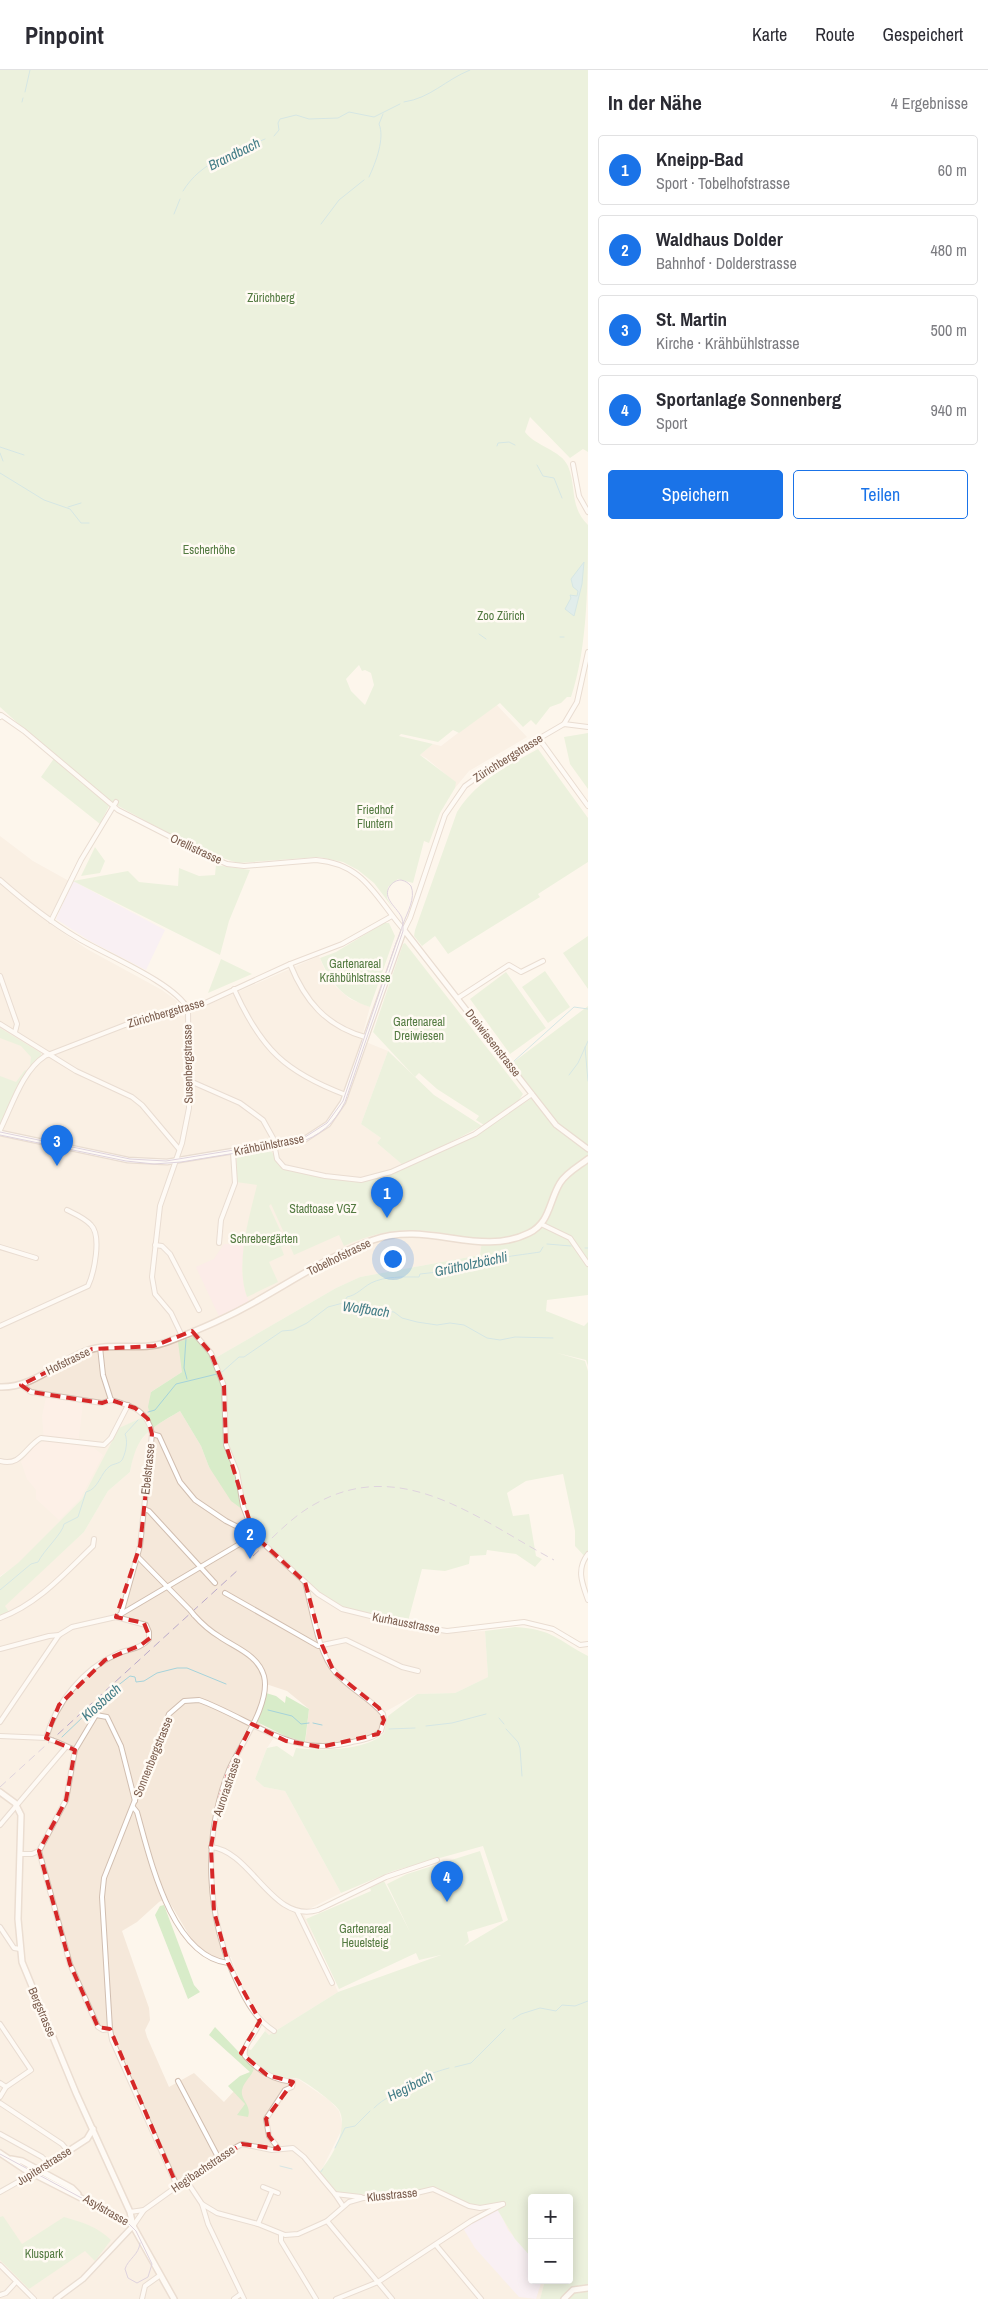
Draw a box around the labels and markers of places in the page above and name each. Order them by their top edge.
pin: 3 [41,1125,73,1166]
pin: 1 [371,1177,403,1218]
pin: 2 [234,1518,266,1559]
pin: 4 [431,1861,463,1902]

